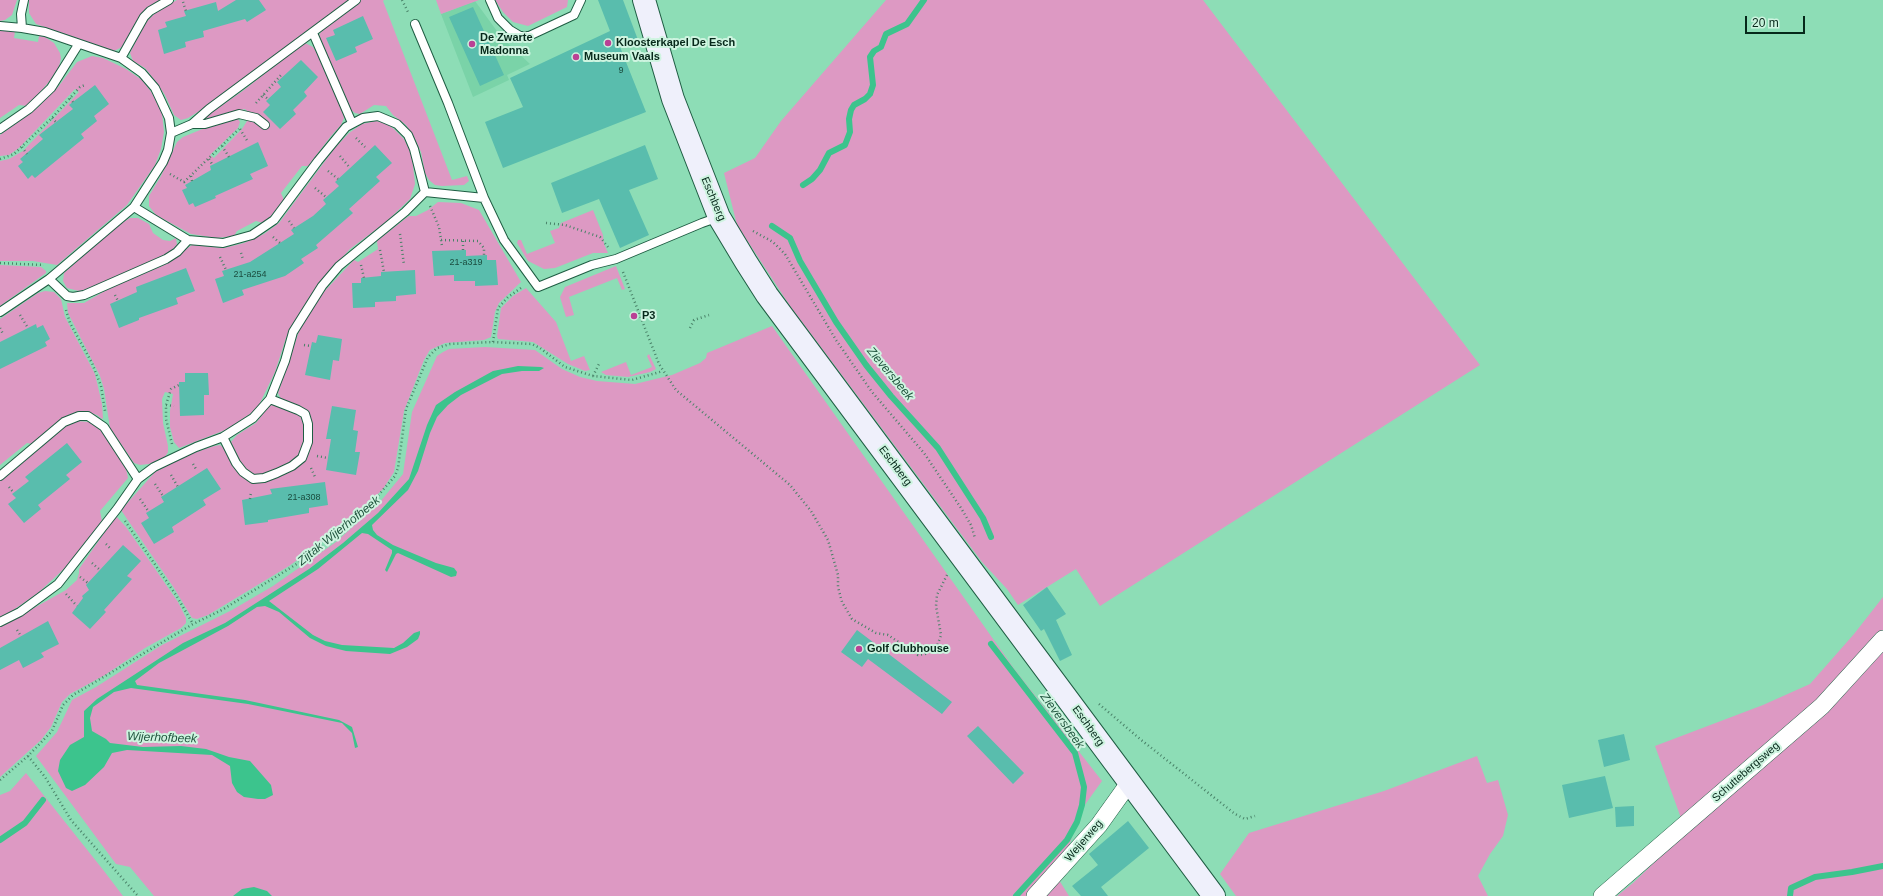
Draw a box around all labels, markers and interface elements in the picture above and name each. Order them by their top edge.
scale bar [1747,8,1807,34]
text: 20 m [1752,16,1779,30]
place label: De Zwarte Madonna [480,31,533,57]
place label: Kloosterkapel De Esch [616,36,735,50]
marker: Kloosterkapel De Esch [603,38,613,48]
marker: De Zwarte Madonna [467,39,477,49]
place label: Museum Vaals [584,50,660,64]
marker: Museum Vaals [571,52,581,62]
house number: 9 [618,66,624,76]
street label: Eschberg [698,175,728,223]
house number: 21-a319 [449,258,483,268]
house number: 21-a254 [233,270,267,280]
place label: P3 [642,309,655,323]
marker: P3 [629,311,639,321]
water label: Zieversbeek [863,344,917,404]
street label: Eschberg [876,443,914,489]
house number: 21-a308 [287,493,321,503]
water label: Zijtak Wijerhofbeek [295,493,383,569]
place label: Golf Clubhouse [867,642,949,656]
marker: Golf Clubhouse [854,644,864,654]
water label: Zieversbeek [1037,690,1087,752]
street label: Eschberg [1069,703,1107,749]
water label: Wijerhofbeek [127,730,197,746]
street label: Schuttebergsweg [1710,739,1782,805]
street label: Weijerweg [1062,817,1106,865]

